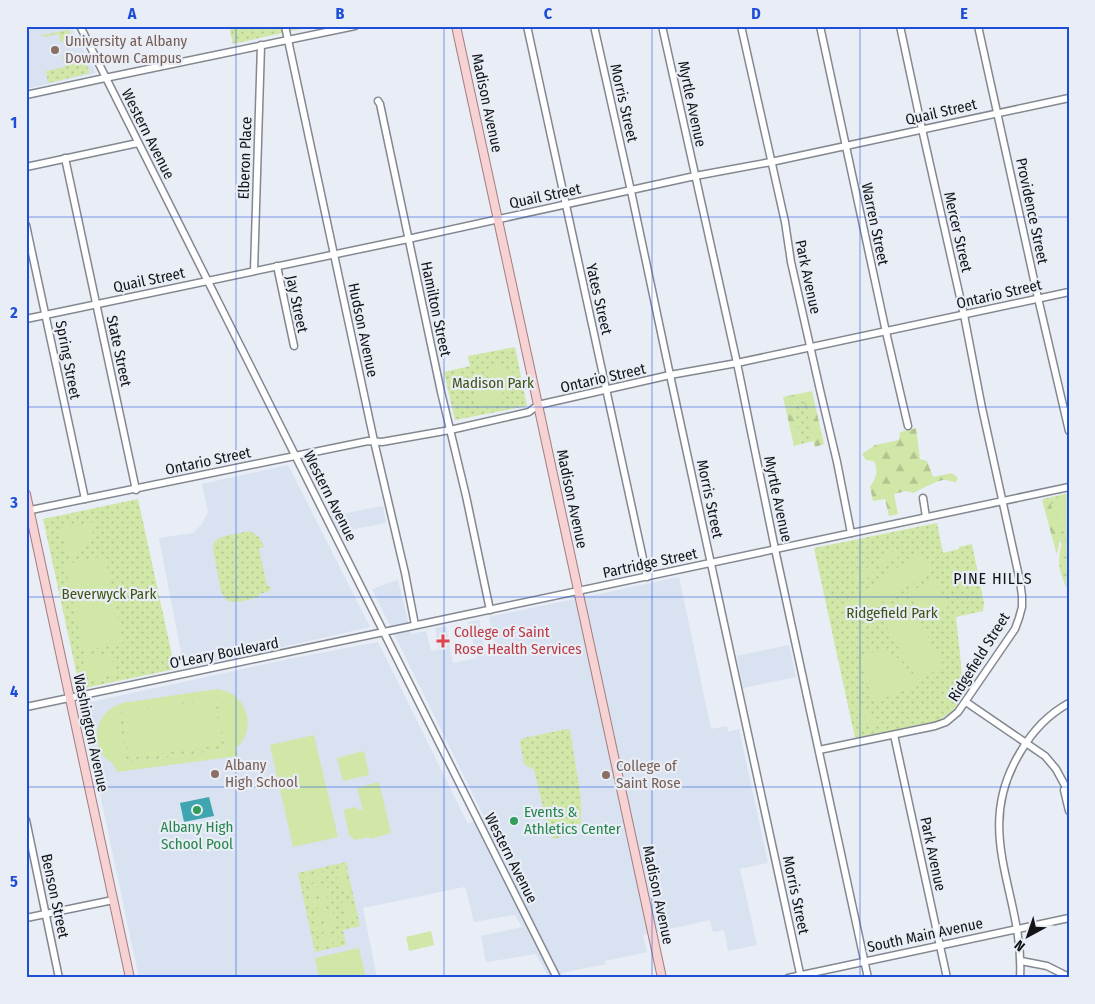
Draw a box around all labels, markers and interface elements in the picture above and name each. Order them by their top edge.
text: A [127,4,137,23]
text: B [336,4,345,23]
text: C [544,4,553,23]
text: D [751,4,761,23]
text: E [960,4,968,23]
place label: University at Albany Downtown Campus [65,32,187,67]
marker: University at Albany Downtown Campus [49,44,61,56]
street label: Madison Avenue [468,52,506,154]
street label: Myrtle Avenue [674,59,710,149]
street label: Morris Street [606,62,642,144]
street label: Western Avenue [118,86,178,182]
street label: Quail Street [904,95,979,129]
text: 1 [11,113,17,132]
street label: Elberon Place [235,116,255,200]
street label: Providence Street [1012,156,1052,266]
street label: Quail Street [508,180,583,212]
street label: Warren Street [857,181,893,267]
street label: Mercer Street [940,190,976,274]
street label: Park Avenue [791,238,825,316]
street label: Hamilton Street [417,260,455,358]
street label: Yates Street [582,262,616,336]
street label: Quail Street [112,264,187,296]
street label: Jay Street [282,274,312,334]
street label: Ontario Street [955,275,1043,313]
street label: Hudson Avenue [344,281,382,379]
text: 2 [9,303,18,322]
street label: State Street [103,314,135,388]
street label: Spring Street [52,319,84,401]
street label: Ontario Street [559,359,647,397]
park label: Madison Park [452,374,534,392]
street label: Ontario Street [164,443,252,479]
street label: Western Avenue [300,448,360,544]
street label: Madison Avenue [553,448,591,550]
street label: Myrtle Avenue [760,454,796,544]
street label: Morris Street [693,458,727,540]
text: 3 [9,493,18,512]
street label: Partridge Street [601,544,699,582]
district label: PINE HILLS [953,569,1033,588]
park label: Beverwyck Park [62,585,156,603]
park label: Ridgefield Park [846,604,938,622]
street label: Ridgefield Street [944,609,1014,705]
place label: College of Saint Rose Health Services [454,623,582,658]
street label: O'Leary Boulevard [168,634,280,672]
marker: College of Saint Rose Health Services [436,634,450,648]
street label: Washington Avenue [70,672,112,794]
text: 4 [10,682,18,701]
place label: Albany High School [225,756,298,791]
place label: College of Saint Rose [616,757,681,792]
marker: Albany High School [209,768,221,780]
marker: College of Saint Rose [600,769,612,781]
place label: Events & Athletics Center [524,803,622,838]
marker: Albany High School Pool [191,804,203,816]
street label: Western Avenue [481,810,541,906]
marker: Events & Athletics Center [508,815,520,827]
street label: Park Avenue [916,815,950,893]
place label: Albany High School Pool [161,818,233,853]
street label: Madison Avenue [639,844,677,946]
street label: Benson Street [37,852,73,940]
street label: Morris Street [779,854,813,936]
text: 5 [10,872,18,891]
north arrow [1002,912,1052,962]
street label: South Main Avenue [866,914,984,956]
text: N [1011,936,1029,955]

